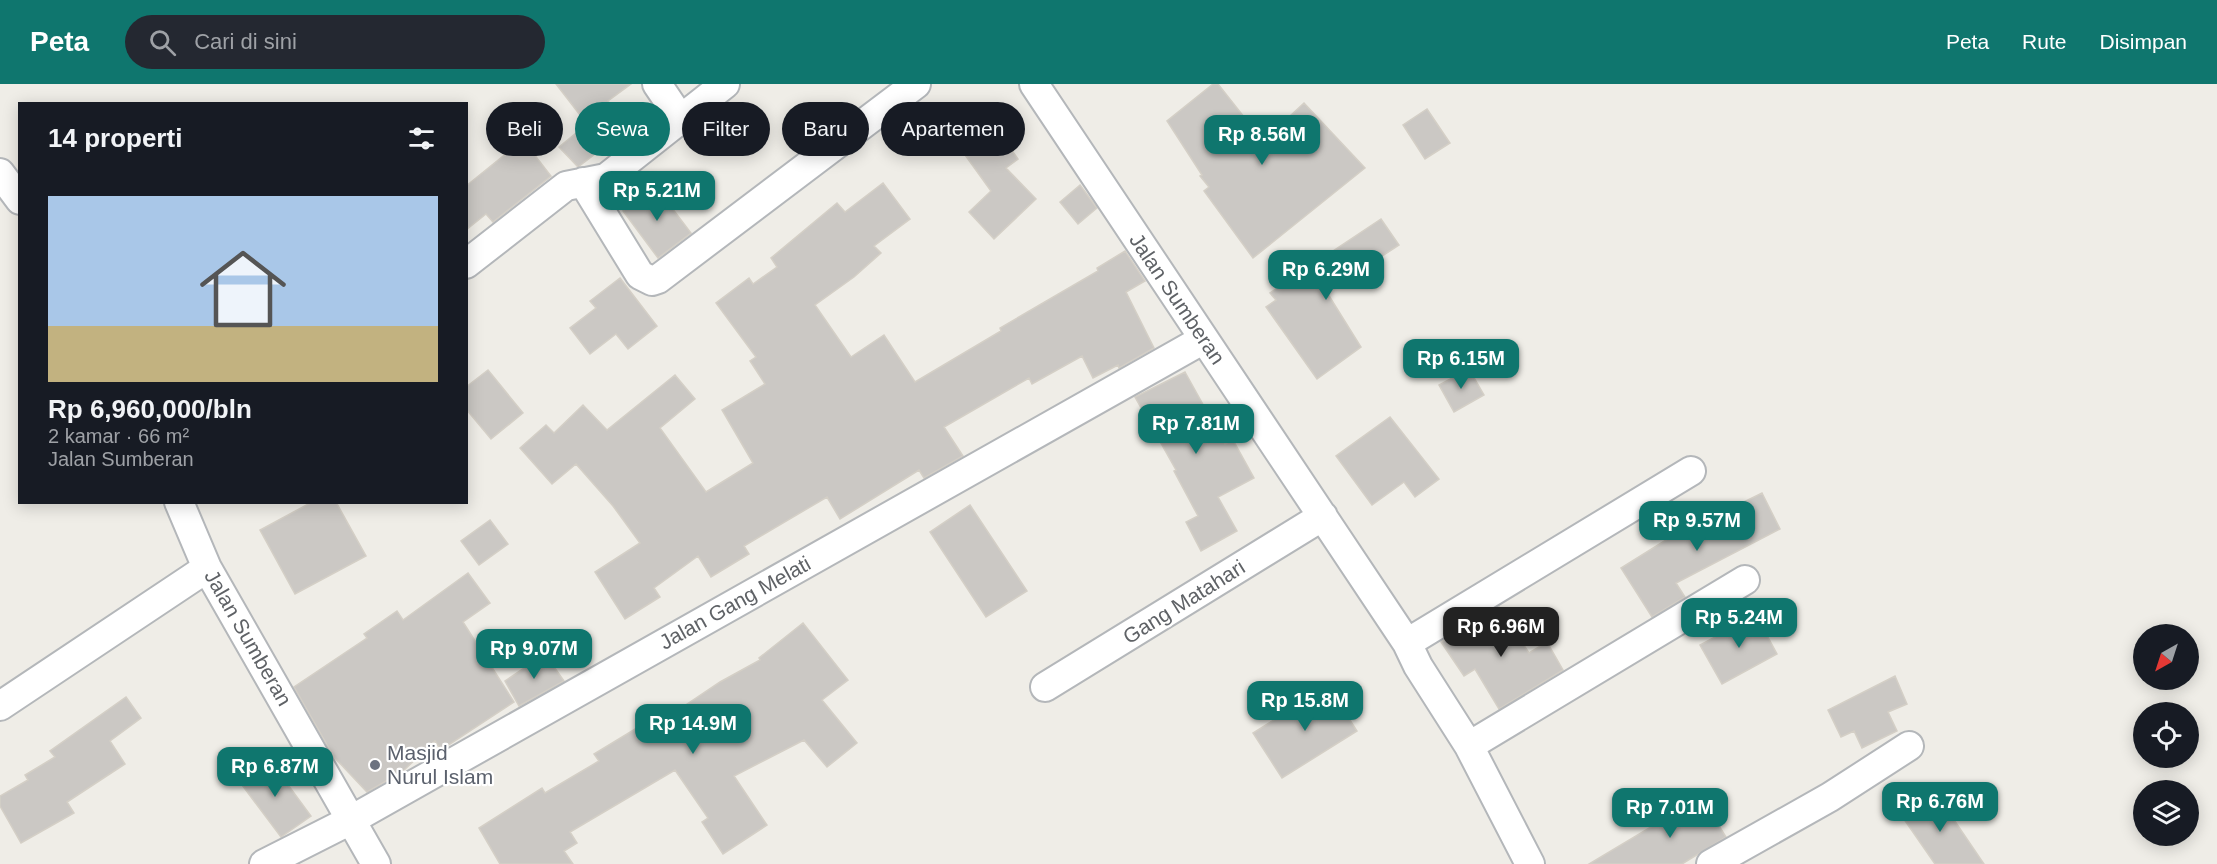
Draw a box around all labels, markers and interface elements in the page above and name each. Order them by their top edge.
search box [125,15,545,69]
text: Peta [30,26,89,57]
icon: search [146,26,179,59]
text: Cari di sini [194,29,297,54]
text: Peta [1946,30,1989,53]
text: Rute [2022,30,2066,53]
text: Disimpan [2099,30,2187,53]
chip: Beli [486,102,563,156]
chip: Sewa [575,102,670,156]
chip: Filter [682,102,770,156]
chip: Baru [782,102,869,156]
chip: Apartemen [881,102,1025,156]
pin: Rp 8.56M [1200,115,1324,166]
icon: filters [405,122,438,155]
text: 14 properti [48,123,182,153]
text: Rp 8.56M [1218,123,1306,145]
pin: Rp 5.21M [595,171,719,222]
text: Rp 5.21M [613,179,701,201]
street label: Jalan Sumberan [1125,229,1230,369]
icon: home [189,235,297,343]
pin: Rp 6.29M [1264,250,1388,301]
text: Rp 6.29M [1282,258,1370,280]
pin: Rp 6.15M [1399,339,1523,390]
text: Rp 6.15M [1417,347,1505,369]
text: Rp 6,960,000/bln [48,394,252,424]
pin: Rp 7.81M [1134,404,1258,455]
text: Rp 7.81M [1152,412,1240,434]
text: 2 kamar · 66 m² [48,425,189,447]
text: Jalan Sumberan [48,448,194,470]
pin: Rp 9.57M [1635,501,1759,552]
text: Rp 9.57M [1653,509,1741,531]
street label: Jalan Gang Melati [655,551,814,654]
street label: Gang Matahari [1119,555,1249,648]
street label: Jalan Sumberan [200,566,297,710]
pin: Rp 5.24M [1677,598,1801,649]
text: Rp 5.24M [1695,606,1783,628]
pin: Rp 6.96M [1439,607,1563,658]
text: Rp 6.96M [1457,615,1545,637]
north arrow [2133,624,2199,690]
map controls [2133,624,2199,846]
pin: Rp 9.07M [472,629,596,680]
text: Rp 9.07M [490,637,578,659]
pin: Rp 15.8M [1243,681,1367,732]
text: Rp 15.8M [1261,689,1349,711]
button: locate [2133,702,2199,768]
pin: Rp 14.9M [631,704,755,755]
text: Rp 14.9M [649,712,737,734]
place label: Masjid Nurul Islam [387,741,493,788]
pin: Rp 6.87M [213,747,337,798]
text: Rp 6.87M [231,755,319,777]
marker: Masjid Nurul Islam [368,758,382,772]
button: layers [2133,780,2199,846]
pin: Rp 6.76M [1878,782,2002,833]
pin: Rp 7.01M [1608,788,1732,839]
text: Rp 6.76M [1896,790,1984,812]
text: Rp 7.01M [1626,796,1714,818]

